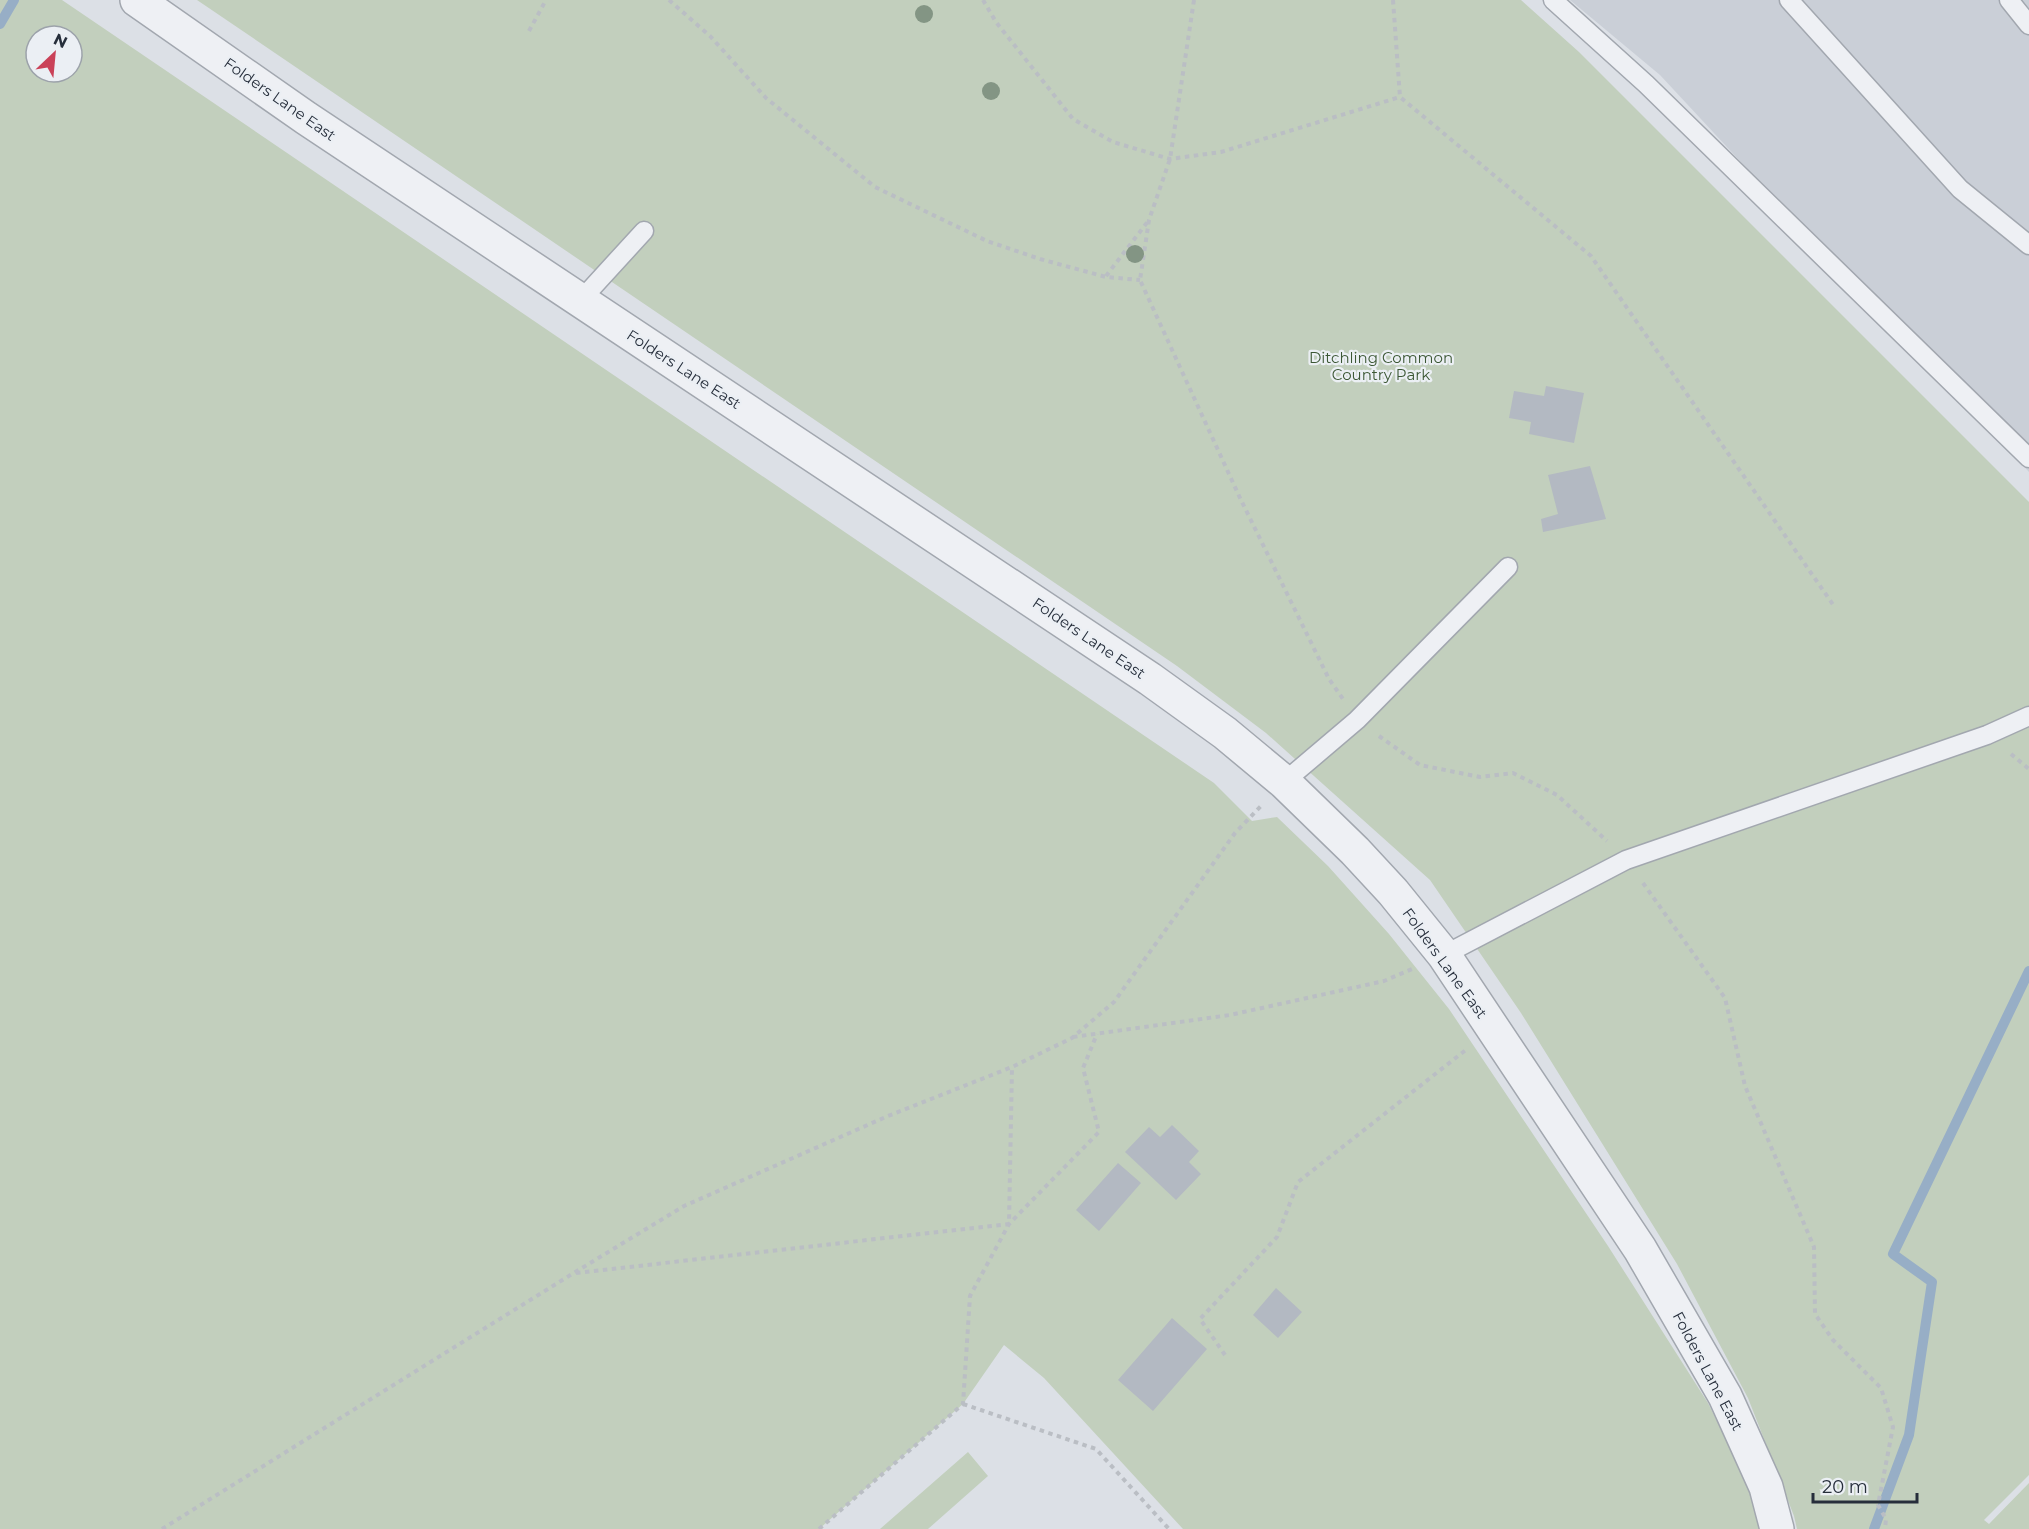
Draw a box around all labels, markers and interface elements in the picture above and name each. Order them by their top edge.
north arrow [24,24,84,84]
text: N [50,30,70,52]
street label: Folders Lane East [220,53,340,145]
street label: Folders Lane East [623,325,745,413]
park label: Ditchling Common Country Park [1309,348,1453,384]
street label: Folders Lane East [1029,593,1149,683]
street label: Folders Lane East [1398,904,1492,1022]
street label: Folders Lane East [1669,1308,1747,1434]
scale bar [1813,1466,1916,1504]
text: 20 m [1822,1476,1868,1498]

